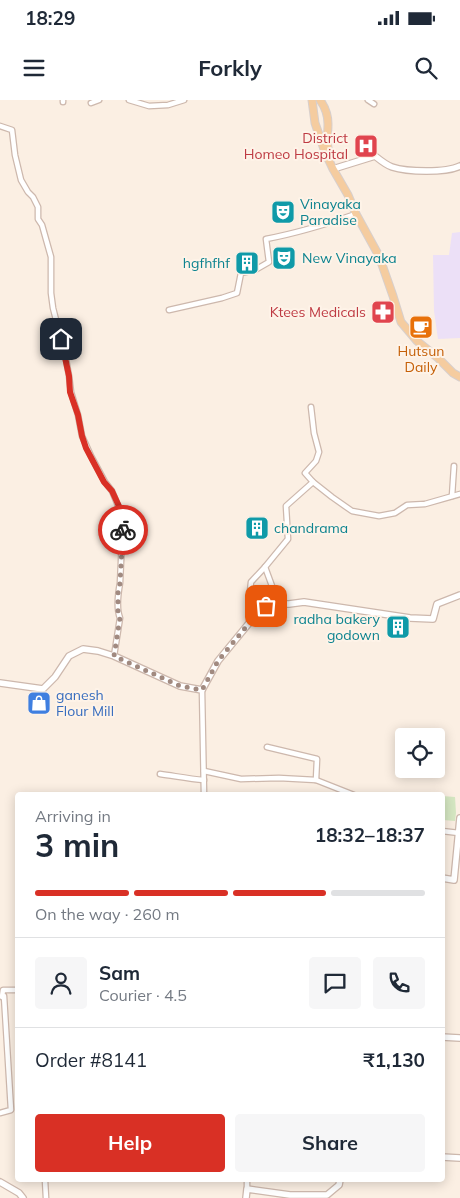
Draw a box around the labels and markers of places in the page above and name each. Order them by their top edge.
place label: District Homeo Hospital [244,129,348,163]
hospital icon: District Homeo Hospital [353,133,379,159]
place label: Vinayaka Paradise [300,195,361,229]
theatre icon: Vinayaka Paradise [270,199,296,225]
theatre icon: New Vinayaka [271,245,297,271]
place label: New Vinayaka [302,249,397,267]
building icon: hgfhfhf [234,250,260,276]
place label: hgfhfhf [183,254,230,272]
pharmacy icon: Ktees Medicals [370,299,396,325]
place label: Ktees Medicals [270,303,366,321]
cafe icon: Hutsun Daily [408,314,434,340]
pin [40,318,82,360]
place label: Hutsun Daily [398,342,444,376]
building icon: chandrama [244,515,270,541]
place label: chandrama [274,519,348,537]
pin [245,585,287,627]
place label: radha bakery godown [294,610,381,644]
building icon: radha bakery godown [385,614,411,640]
place label: ganesh Flour Mill [56,686,114,720]
shop icon: ganesh Flour Mill [26,690,52,716]

